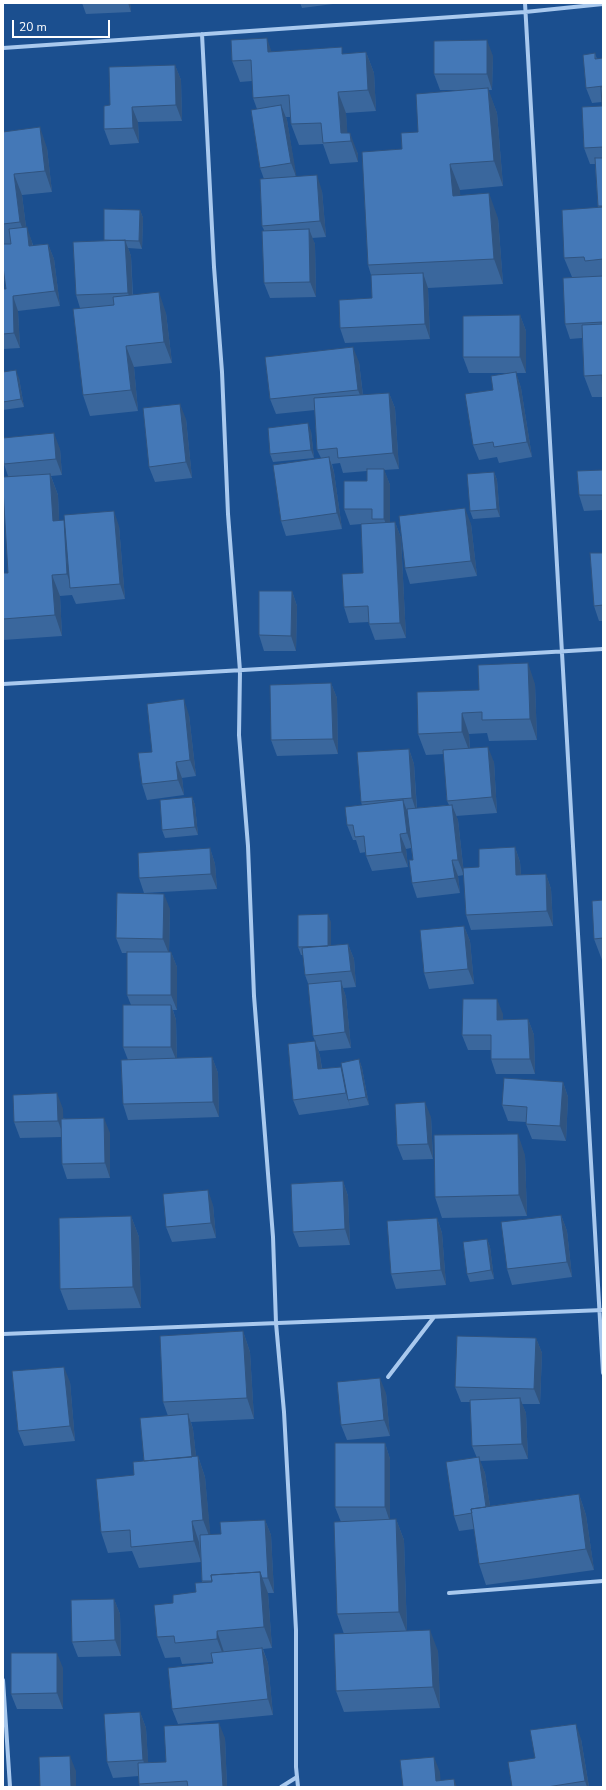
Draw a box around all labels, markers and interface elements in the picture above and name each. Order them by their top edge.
scale bar [14,12,112,38]
text: 20 m [19,19,47,35]

